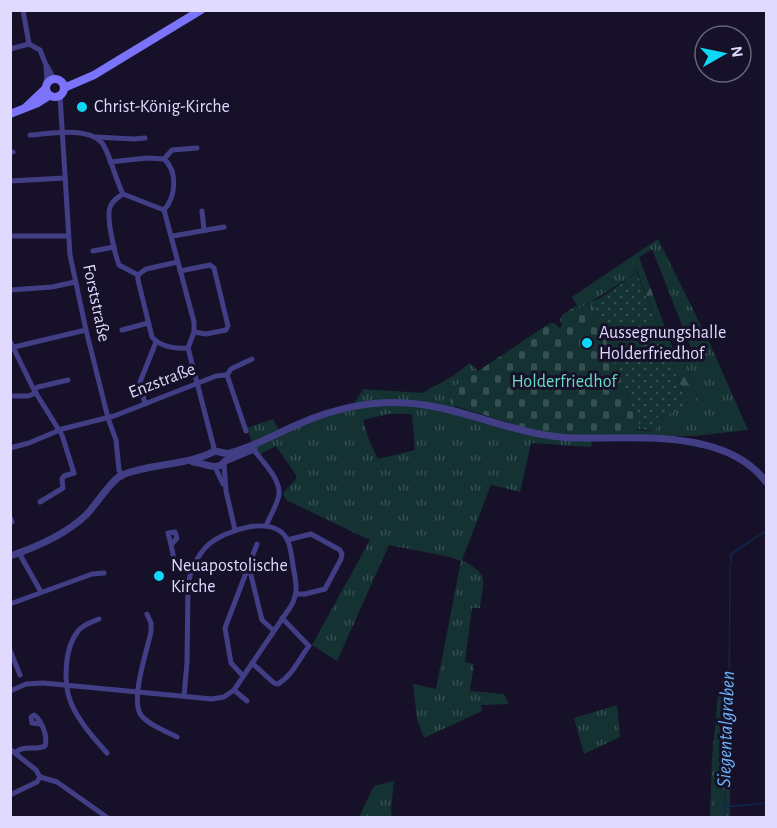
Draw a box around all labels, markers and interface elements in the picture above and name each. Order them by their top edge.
north arrow [693,24,753,84]
text: N [728,45,746,59]
place label: Christ-König-Kirche [94,98,230,116]
marker: Christ-König-Kirche [75,100,89,114]
street label: Forststraße [79,263,113,343]
place label: Aussegnungshalle Holderfriedhof [599,324,726,363]
marker: Aussegnungshalle Holderfriedhof [580,336,594,350]
street label: Enzstraße [126,360,198,402]
park label: Holderfriedhof [511,373,618,391]
place label: Neuapostolische Kirche [171,557,288,596]
marker: Neuapostolische Kirche [152,569,166,583]
water label: Siegentalgraben [714,670,738,788]

